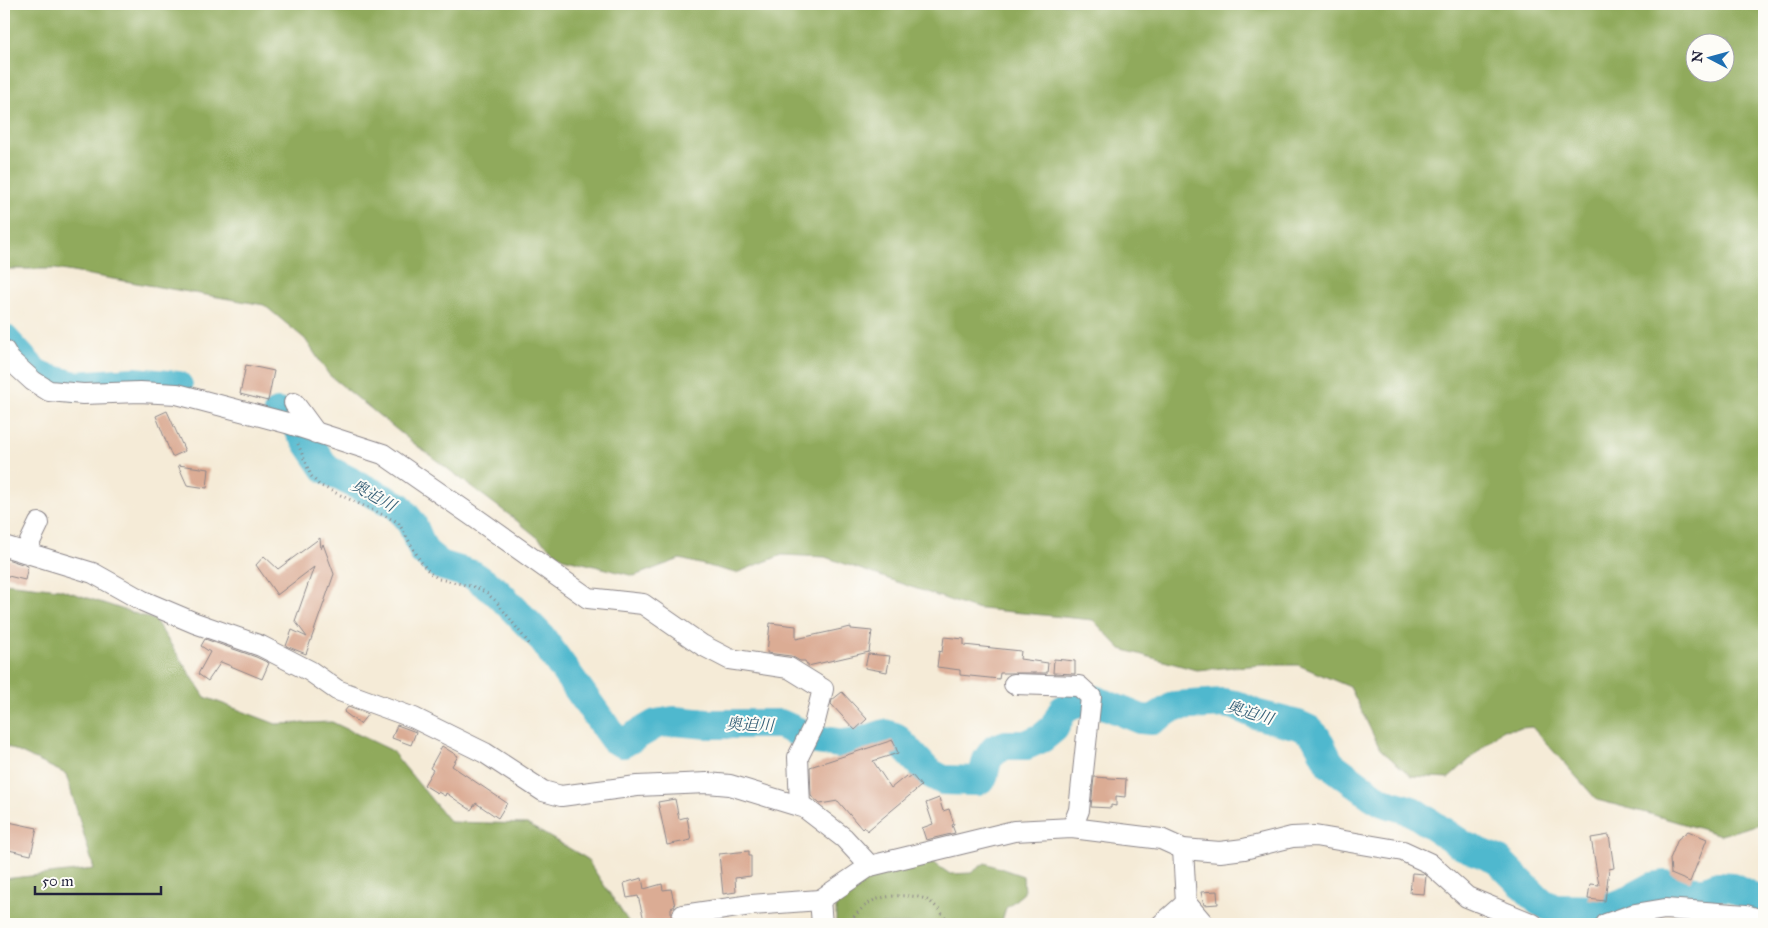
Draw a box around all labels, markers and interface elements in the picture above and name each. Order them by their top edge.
north arrow [1686,32,1736,82]
text: N [1688,50,1707,63]
water label: 奥迫川 [348,475,401,516]
water label: 奥迫川 [1224,696,1277,729]
water label: 奥迫川 [726,714,776,735]
scale bar [35,863,161,895]
text: 50 m [42,872,74,890]

